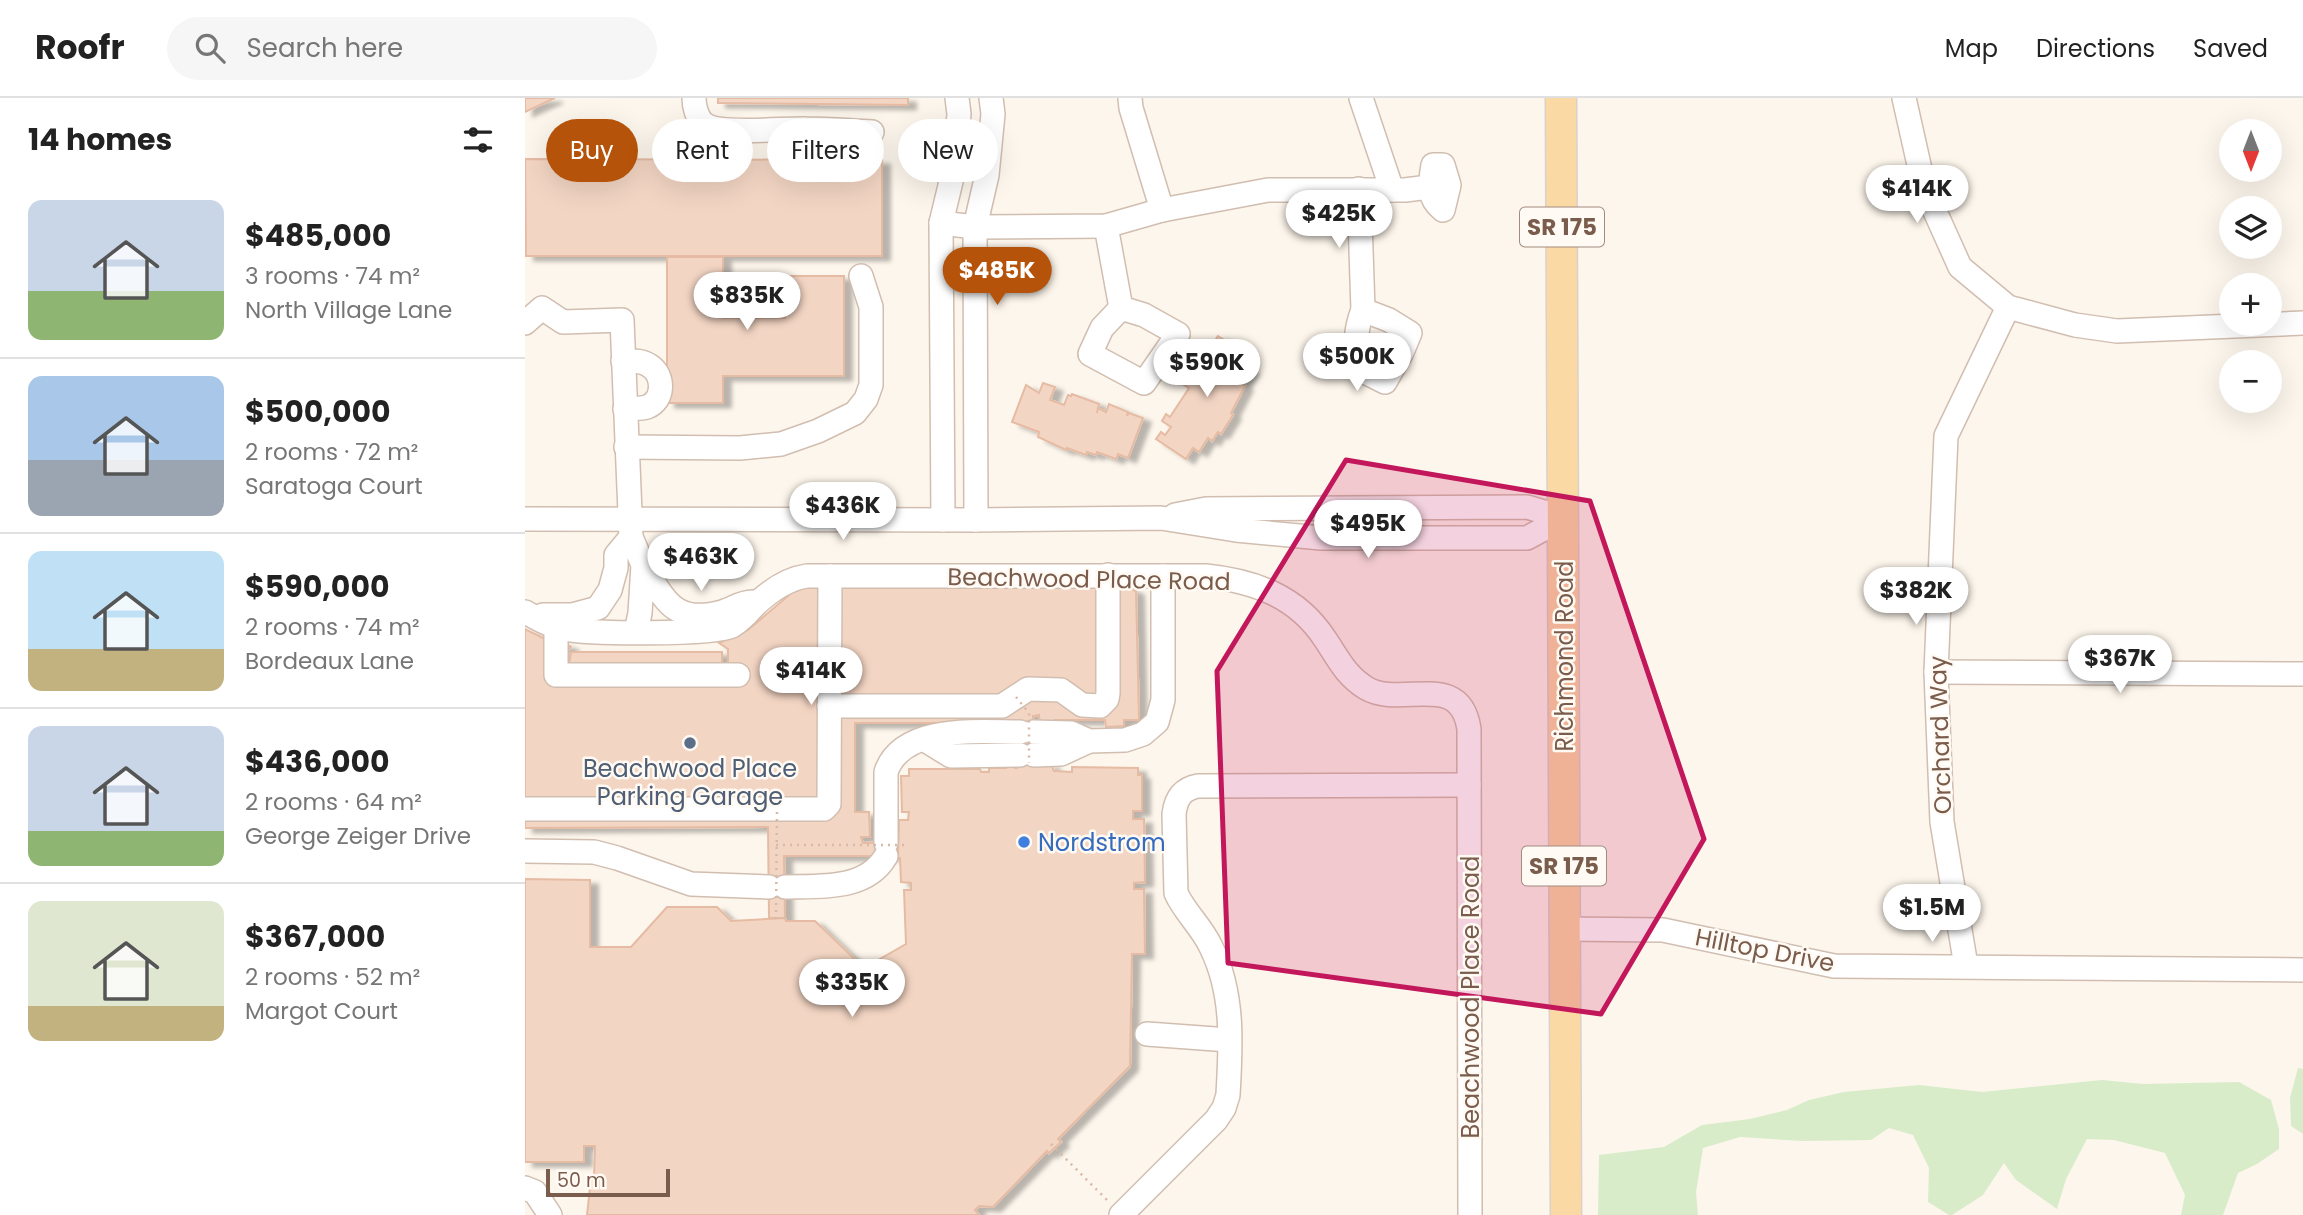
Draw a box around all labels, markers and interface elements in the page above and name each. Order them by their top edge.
search box [167,17,657,80]
text: Roofr [35,24,125,71]
icon: search [191,29,229,67]
text: Search here [247,30,403,66]
text: Map [1945,32,1998,65]
text: Directions [2036,32,2155,65]
text: Saved [2193,32,2268,65]
text: 14 homes [28,118,172,161]
chip: Buy [546,119,638,182]
chip: Rent [652,119,753,182]
chip: Filters [767,119,884,182]
chip: New [898,119,998,182]
north arrow [2219,119,2282,182]
map controls [2219,119,2282,413]
icon: filters [459,121,497,159]
pin: $414K [1868,166,1966,225]
text: $414K [1882,172,1952,204]
pin: $425K [1290,190,1388,250]
button: layers [2219,196,2282,259]
text: $425K [1302,197,1376,229]
road number: SR 175 [1520,208,1604,246]
text: $485,000 [245,214,391,257]
icon: home [84,228,168,312]
pin: $485K [948,248,1046,307]
text: $485K [959,254,1035,286]
text: 3 rooms · 74 m² [245,260,420,292]
pin: $835K [698,272,796,332]
button: + [2219,273,2282,336]
text: $835K [710,279,784,311]
text: North Village Lane [245,294,452,326]
pin: $500K [1308,334,1406,393]
pin: $590K [1158,340,1256,399]
text: $500K [1319,340,1395,372]
text: $590K [1169,346,1245,378]
button: − [2219,350,2282,413]
text: $500,000 [245,390,391,433]
icon: home [84,404,168,488]
text: 2 rooms · 72 m² [245,436,418,468]
text: Saratoga Court [245,470,423,502]
pin: $436K [794,482,892,542]
text: $436K [805,489,881,521]
pin: $495K [1319,500,1417,560]
text: $495K [1330,507,1406,539]
pin: $463K [652,533,750,593]
text: $463K [663,540,739,572]
street label: Beachwood Place Road [947,560,1231,598]
street label: Richmond Road [1548,561,1581,751]
text: $590,000 [245,565,390,608]
pin: $382K [1867,568,1965,627]
text: $382K [1879,574,1953,606]
icon: home [84,579,168,663]
text: 2 rooms · 74 m² [245,611,420,643]
pin: $367K [2071,636,2169,695]
text: $367K [2084,642,2156,674]
text: Bordeaux Lane [245,645,414,677]
pin: $414K [762,648,860,707]
text: $414K [776,654,846,686]
street label: Orchard Way [1921,655,1959,815]
marker: Beachwood Place Parking Garage [682,735,698,751]
text: $436,000 [245,740,390,783]
place label: Beachwood Place Parking Garage [583,752,797,813]
icon: home [84,754,168,838]
text: 2 rooms · 64 m² [245,786,422,818]
text: George Zeiger Drive [245,820,471,852]
place label: Nordstrom [1038,826,1166,859]
marker: Nordstrom [1016,834,1032,850]
road number: SR 175 [1522,846,1606,886]
street label: Beachwood Place Road [1454,855,1487,1139]
pin: $1.5M [1883,884,1981,944]
text: $1.5M [1899,891,1965,923]
text: $367,000 [245,915,385,958]
street label: Hilltop Drive [1693,920,1837,980]
icon: home [84,929,168,1013]
pin: $335K [803,960,901,1019]
text: 2 rooms · 52 m² [245,961,420,993]
text: $335K [815,966,889,998]
text: Margot Court [245,995,398,1027]
scale bar [546,1166,670,1198]
text: 50 m [557,1167,606,1194]

